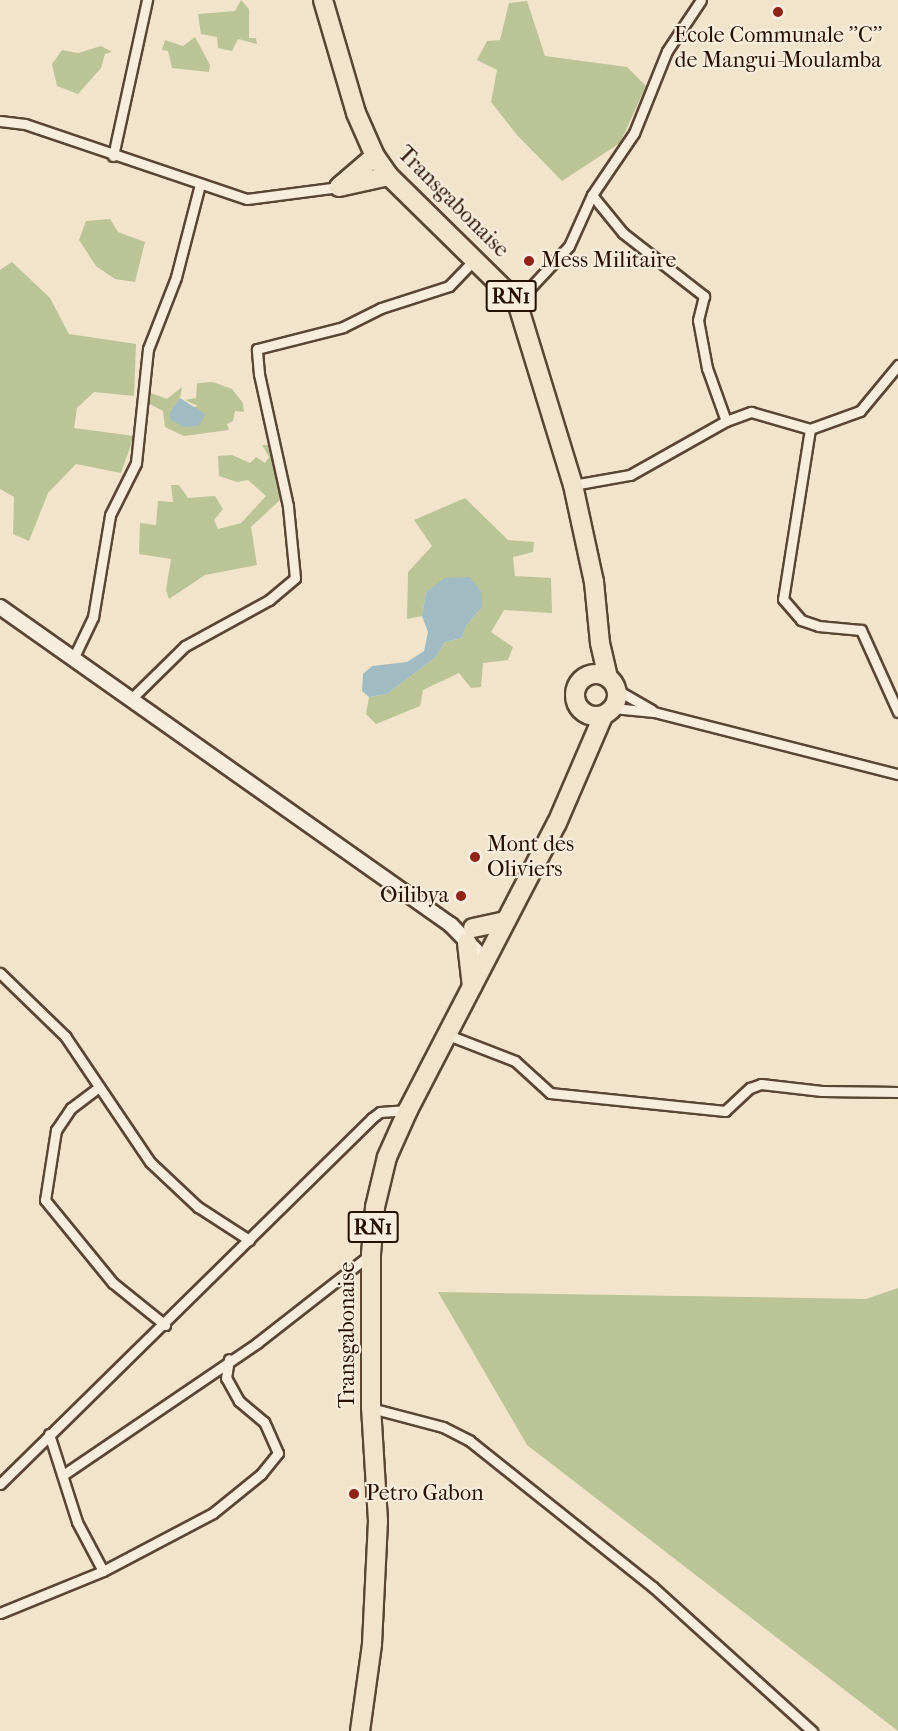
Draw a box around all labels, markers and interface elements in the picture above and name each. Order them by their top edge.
marker: Ecole Communale ''C'' de Mangui-Moulamba [771,5,785,19]
place label: Ecole Communale ''C'' de Mangui-Moulamba [674,22,882,74]
street label: Transgabonaise [392,141,514,263]
place label: Mess Militaire [541,248,676,274]
marker: Mess Militaire [522,254,536,268]
road number: RN1 [486,278,536,314]
place label: Mont des Oliviers [487,831,574,882]
marker: Mont des Oliviers [468,850,482,864]
place label: Oilibya [380,883,449,909]
marker: Oilibya [454,889,468,903]
road number: RN1 [348,1209,398,1245]
street label: Transgabonaise [335,1262,361,1408]
place label: Petro Gabon [366,1481,484,1507]
marker: Petro Gabon [347,1487,361,1501]

